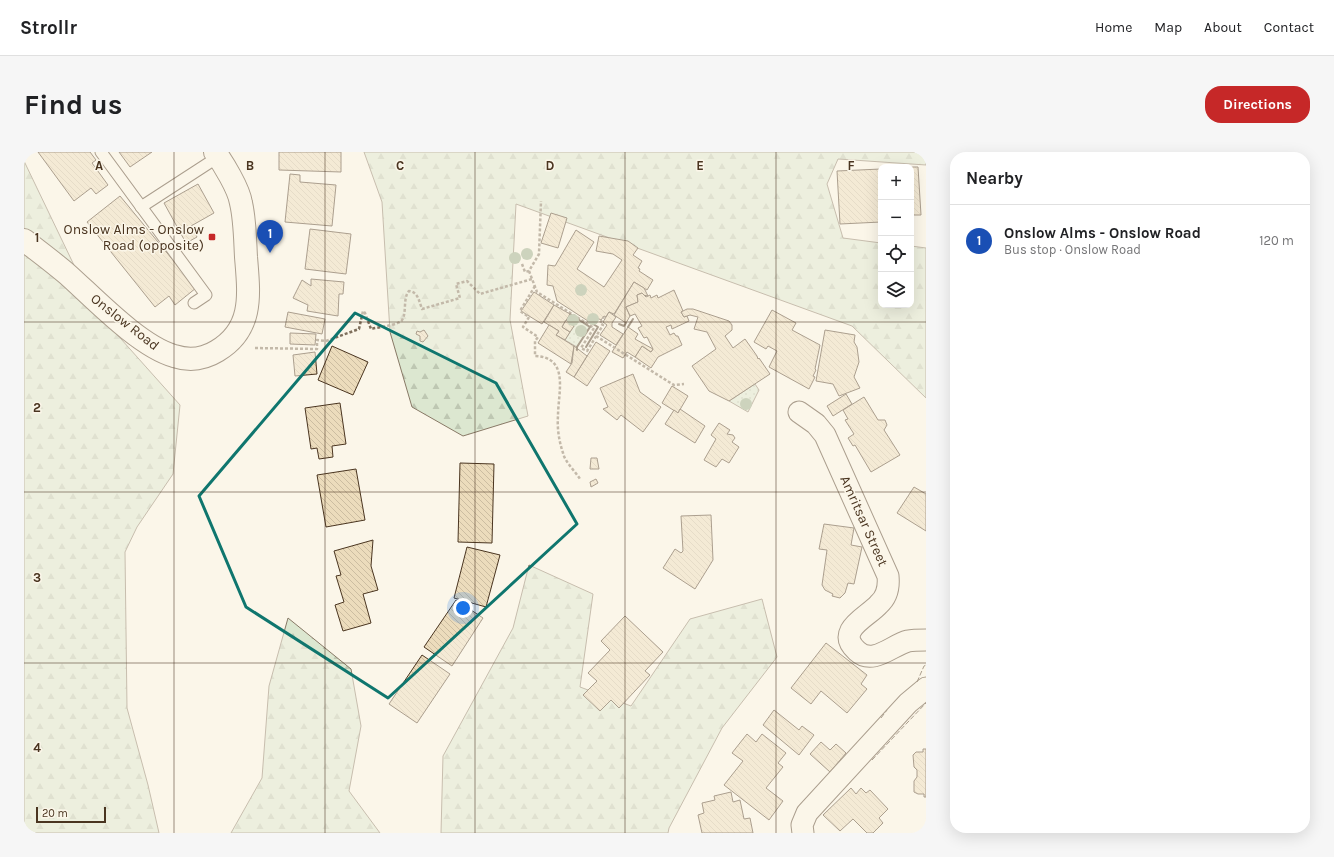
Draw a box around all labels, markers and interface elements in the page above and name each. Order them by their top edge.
text: Strollr [20,17,77,39]
text: Home [1095,19,1132,36]
text: Map [1154,19,1182,36]
text: About [1204,19,1242,36]
text: Contact [1264,19,1314,36]
button: Directions [1205,86,1310,123]
text: Find us [24,88,123,121]
text: A [95,158,103,173]
text: B [246,158,254,173]
text: C [396,158,404,173]
text: D [546,158,555,173]
text: E [696,158,704,173]
text: F [847,158,855,173]
map controls [878,164,914,308]
button: + [878,164,914,200]
text: Nearby [966,168,1023,188]
button: − [878,200,914,236]
pin: 1 [257,220,283,253]
place label: Onslow Alms - Onslow Road (opposite) [64,221,204,254]
text: Onslow Alms - Onslow Road [1004,224,1201,242]
text: 1 [35,230,39,245]
marker: Onslow Alms - Onslow Road (opposite) [207,232,217,242]
text: 1 [977,233,981,248]
text: 120 m [1259,233,1294,248]
button: locate [878,236,914,272]
text: Bus stop · Onslow Road [1004,242,1141,257]
button: layers [878,272,914,308]
street label: Onslow Road [87,290,163,354]
text: 2 [33,400,41,415]
street label: Amritsar Street [836,473,892,569]
text: 3 [33,570,41,585]
your location [453,598,473,618]
text: 4 [33,740,41,755]
scale bar [36,805,106,824]
text: 20 m [42,807,68,820]

